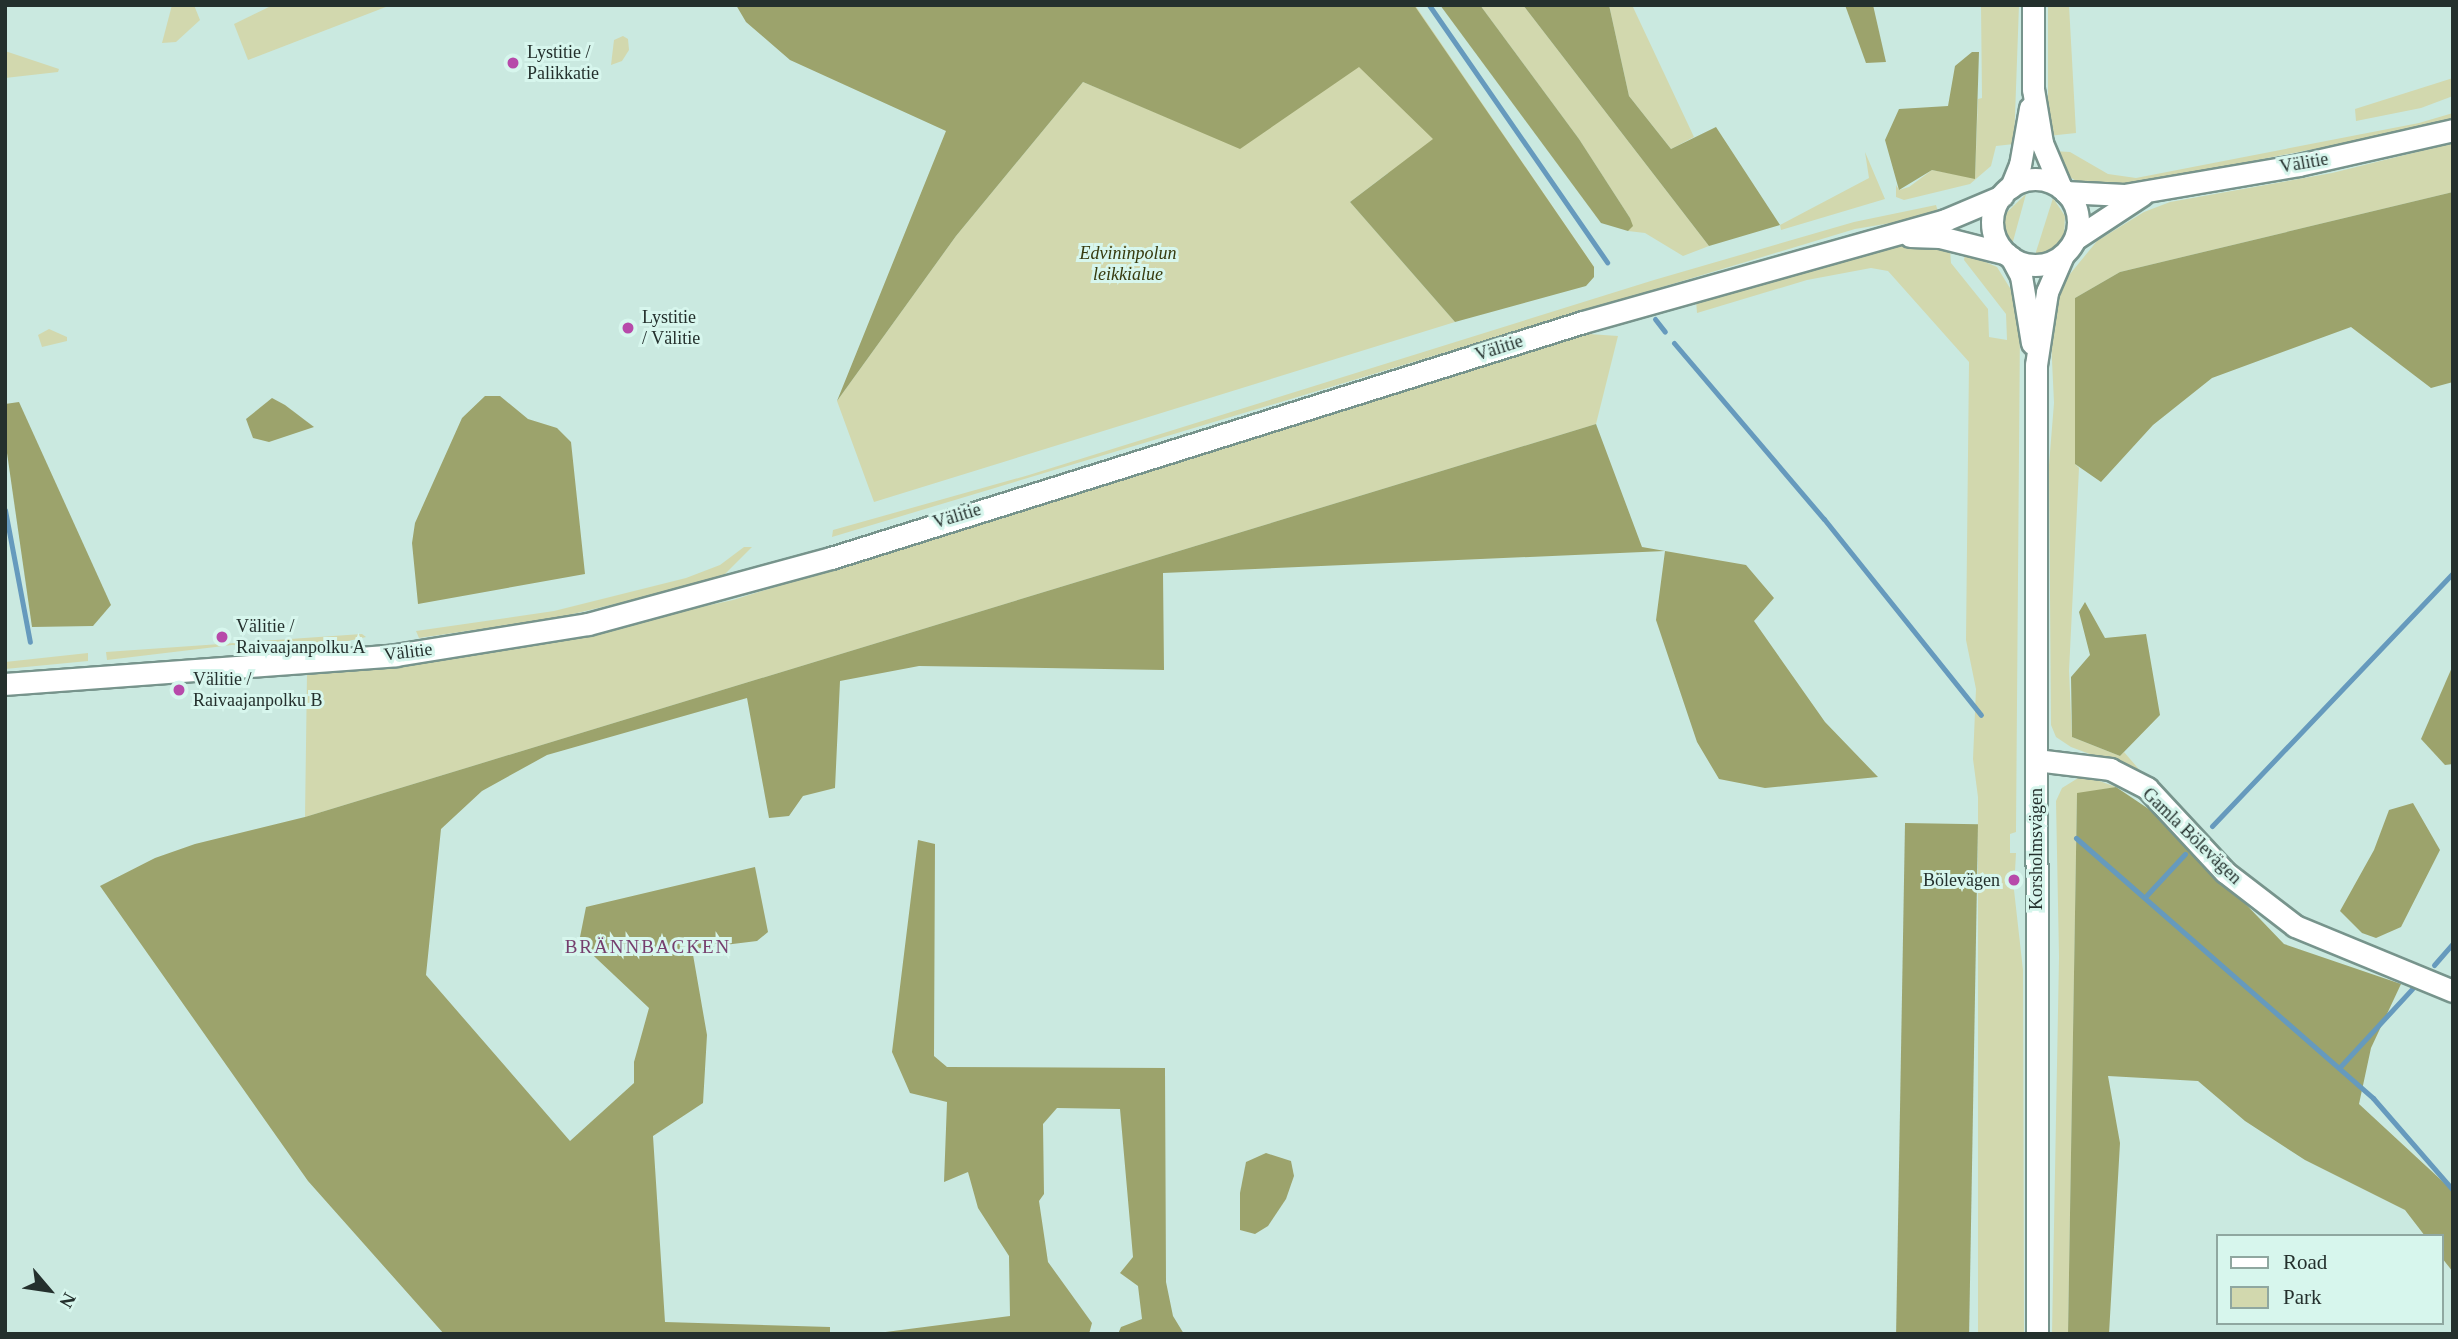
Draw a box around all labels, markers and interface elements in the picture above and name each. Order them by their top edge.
place label: Lystitie / Palikkatie [527,42,599,84]
marker: Lystitie / Palikkatie [505,55,521,71]
street label: Välitie [2278,148,2330,178]
park label: Edvininpolun leikkialue [1080,243,1176,286]
place label: Lystitie / Välitie [642,307,700,350]
marker: Lystitie / Välitie [620,320,636,336]
street label: Välitie [1472,330,1526,366]
street label: Välitie [930,499,984,533]
place label: Välitie / Raivaajanpolku A [236,616,366,658]
marker: Välitie / Raivaajanpolku A [214,629,230,645]
street label: Välitie [382,638,434,666]
place label: Välitie / Raivaajanpolku B [193,669,322,712]
marker: Välitie / Raivaajanpolku B [171,682,187,698]
street label: Gamla Bölevägen [2138,783,2246,889]
street label: Korsholmsvägen [2025,788,2047,910]
place label: Bölevägen [1923,869,2000,891]
marker: Bölevägen [2006,872,2022,888]
district label: BRÄNNBACKEN [566,936,730,958]
legend [2216,1234,2444,1325]
text: Road [2283,1250,2327,1274]
north arrow [14,1255,84,1325]
text: Park [2283,1285,2322,1309]
text: N [55,1289,80,1312]

